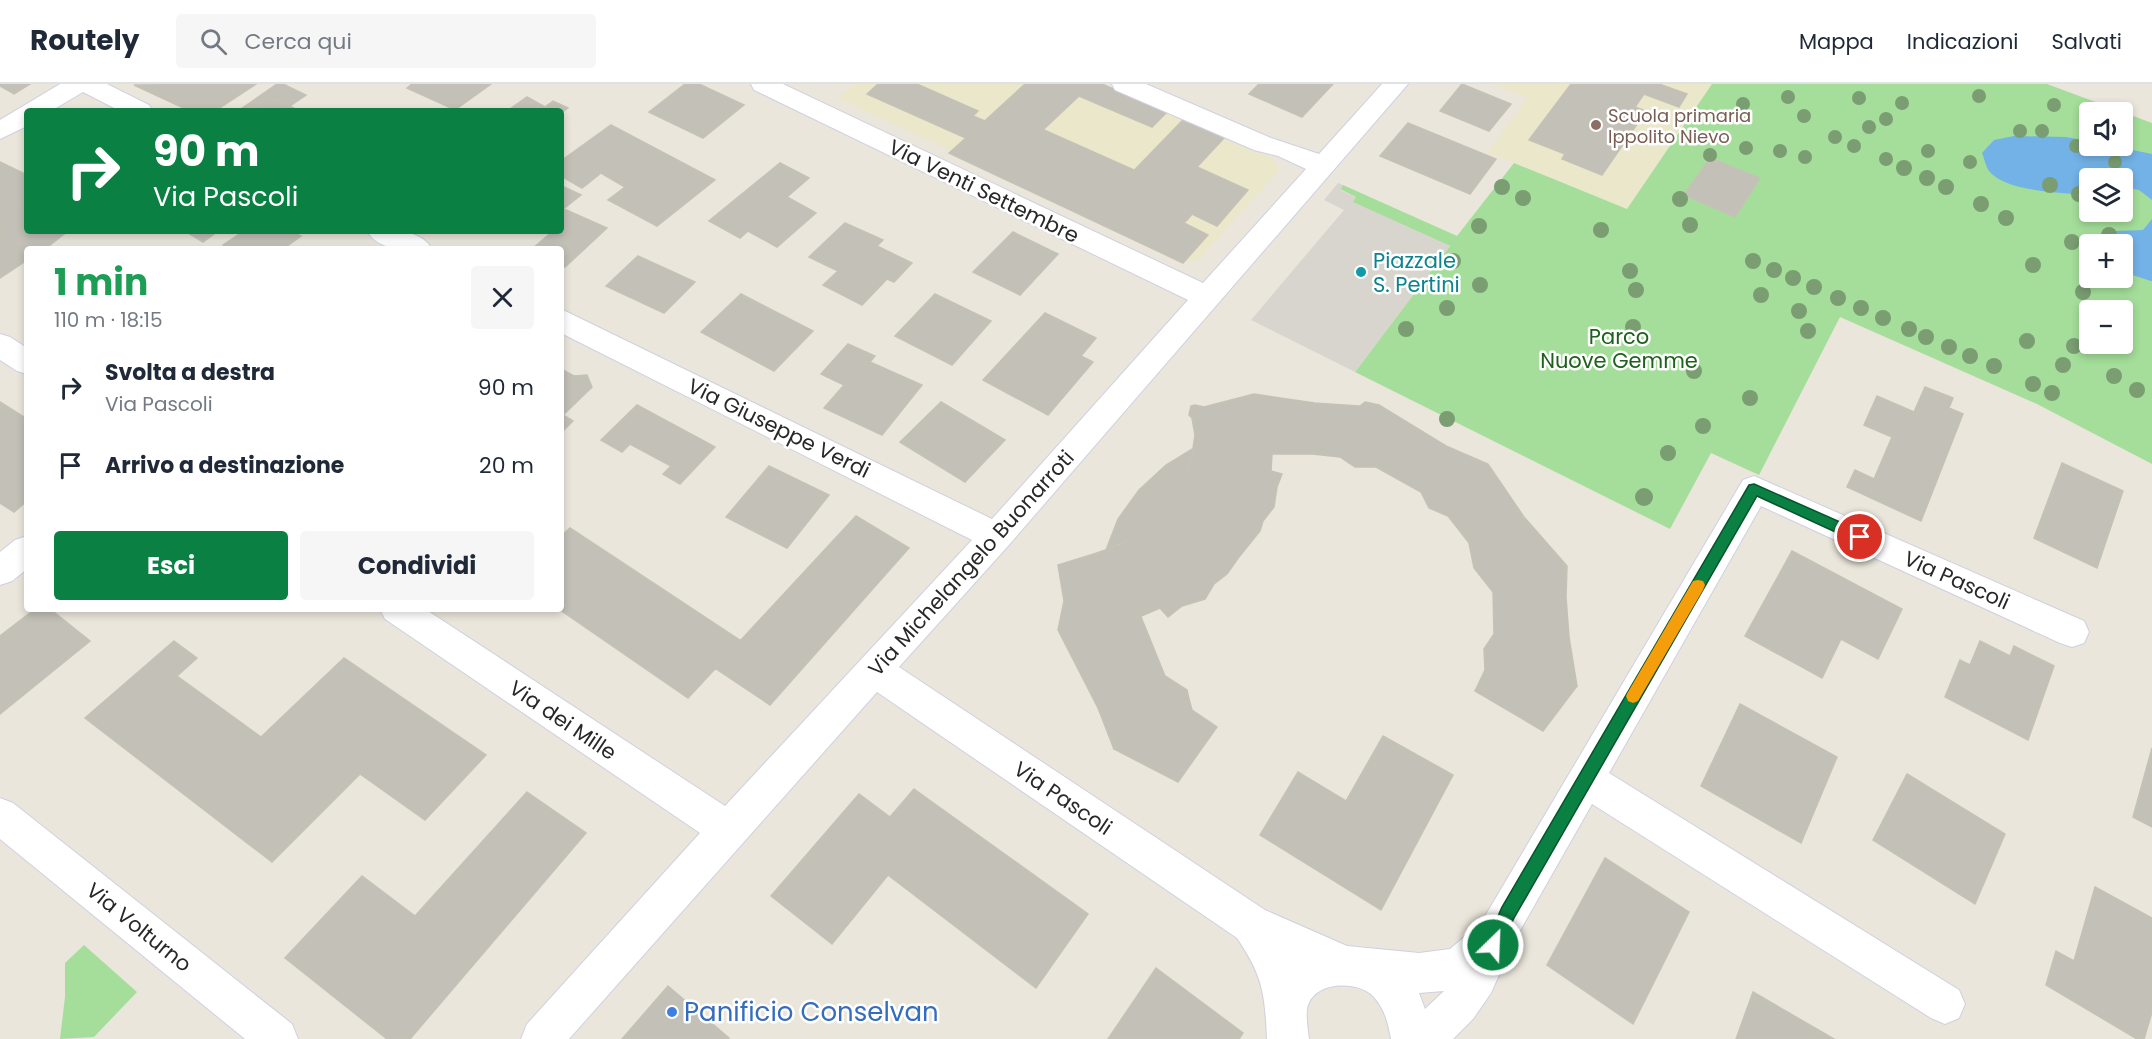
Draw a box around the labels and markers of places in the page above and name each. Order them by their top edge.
place label: Scuola primaria Ippolito Nievo [1608,103,1751,149]
marker: Scuola primaria Ippolito Nievo [1589,118,1603,132]
place label: Piazzale S. Pertini [1373,246,1460,299]
marker: Piazzale S. Pertini [1354,265,1368,279]
pin [1834,511,1885,562]
place label: Panificio Conselvan [684,994,939,1030]
marker: Panificio Conselvan [665,1005,679,1019]

